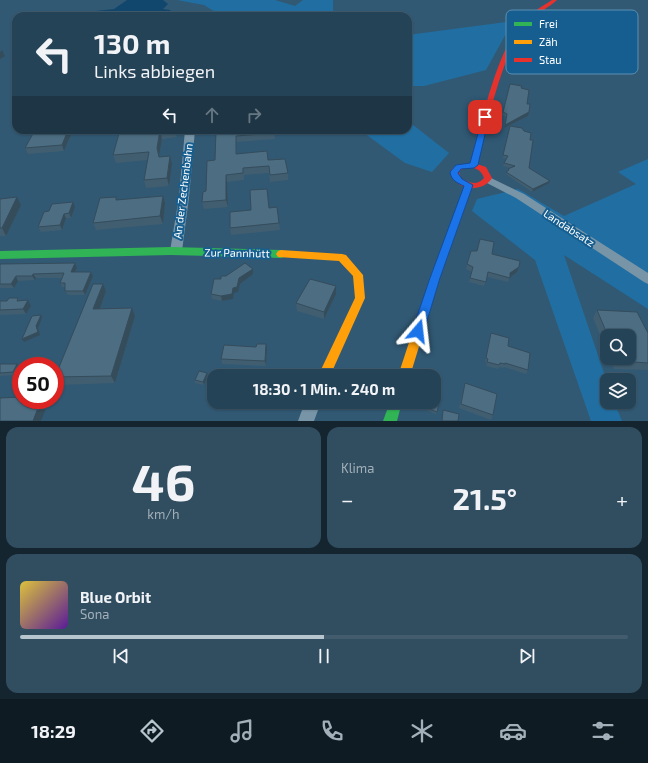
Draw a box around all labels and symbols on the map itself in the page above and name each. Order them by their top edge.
legend [506,10,638,74]
text: Frei [539,17,558,30]
text: Zäh [539,35,558,48]
text: Stau [539,53,562,66]
pin [468,100,502,134]
street label: An der Zechenbahn [170,143,195,239]
street label: Landabsatz [541,206,598,249]
street label: Zur Pannhütt [204,245,270,260]
position arrow [397,310,439,352]
speed limit sign: 50 [12,357,64,409]

